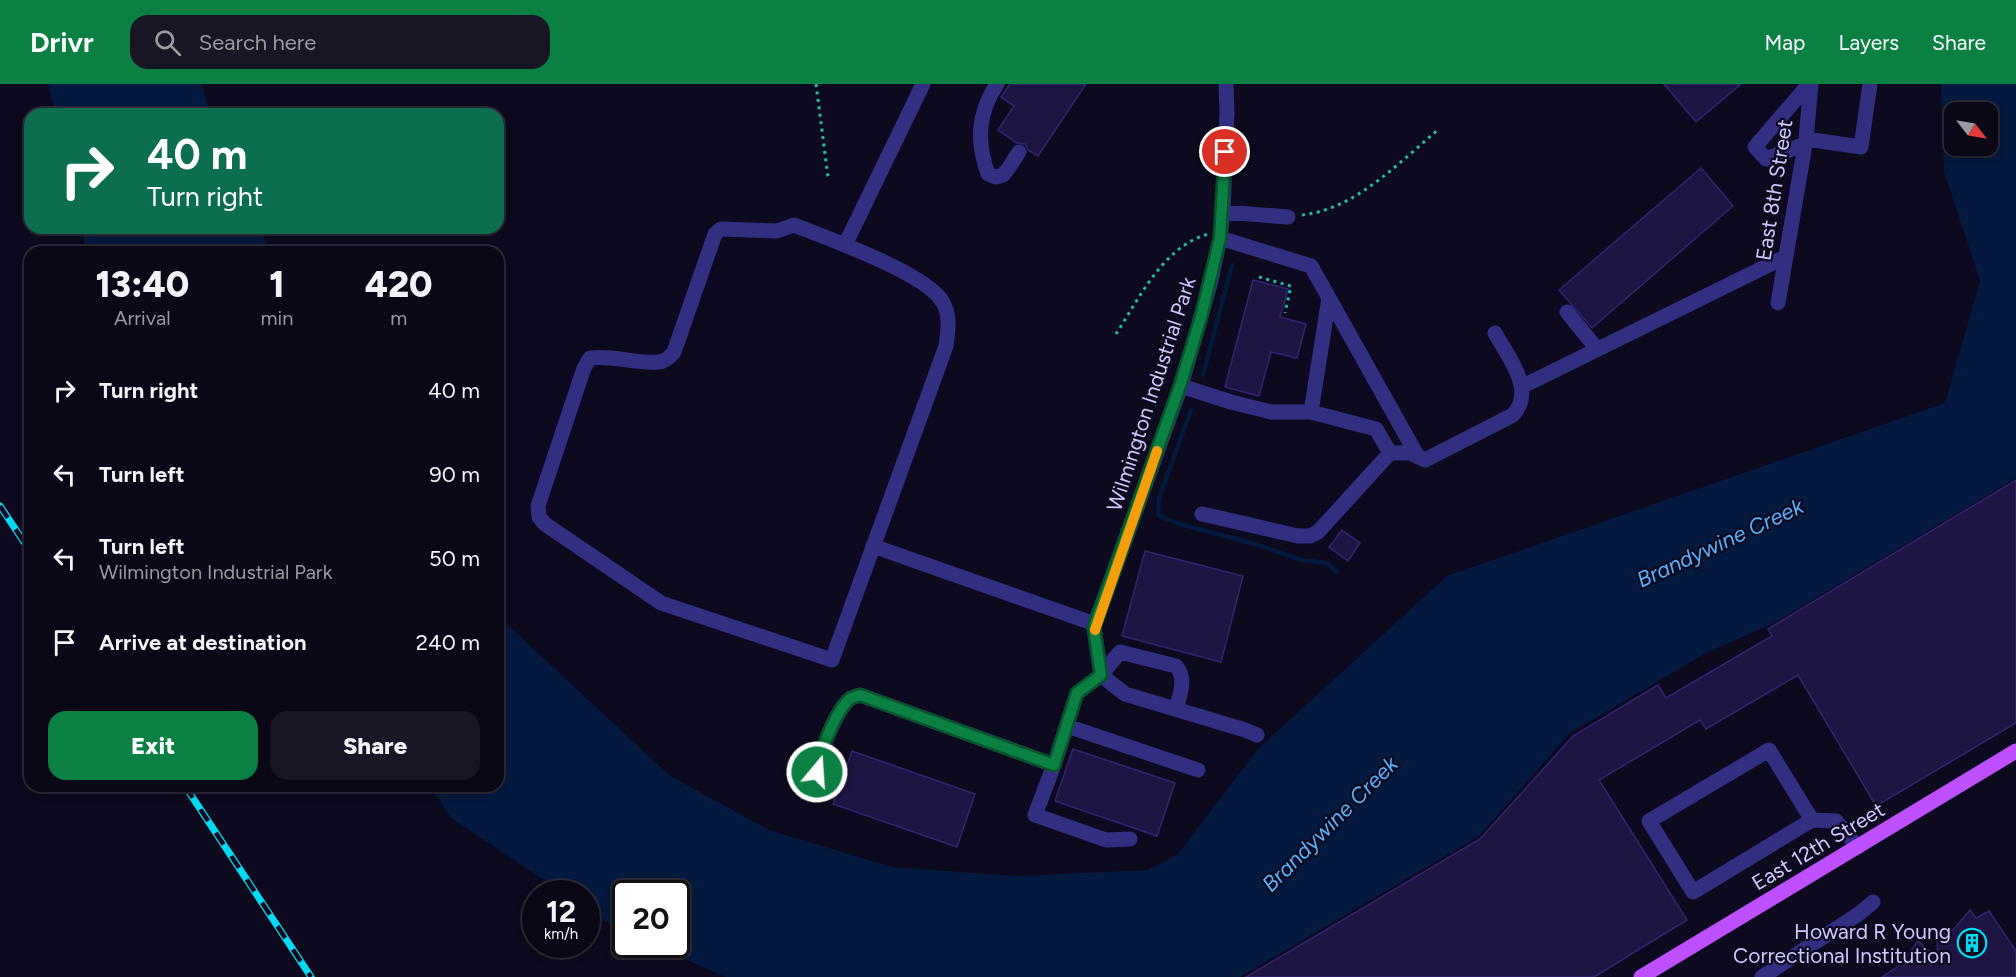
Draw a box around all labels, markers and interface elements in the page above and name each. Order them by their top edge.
search box [130,15,550,69]
text: Drivr [30,25,94,59]
icon: search [151,26,184,59]
text: Search here [199,29,316,56]
text: Map [1765,30,1805,55]
text: Layers [1838,30,1899,55]
text: Share [1932,30,1986,55]
north arrow [1944,102,1998,156]
map controls [1944,102,1998,156]
street label: East 8th Street [1751,118,1798,262]
pin [1199,126,1250,177]
text: 40 m [147,129,247,180]
icon: right [48,132,126,210]
icon: arrive [1208,135,1241,168]
text: Turn right [147,180,263,213]
text: 13:40 [95,263,189,306]
text: 1 [269,263,285,306]
text: 420 [365,263,433,306]
street label: Wilmington Industrial Park [1101,273,1201,514]
text: Arrival [114,306,171,330]
text: min [261,306,293,330]
text: m [390,306,407,330]
icon: right [48,374,81,407]
text: Turn right [99,377,198,404]
text: 40 m [428,377,480,404]
icon: left [48,458,81,491]
text: Turn left [99,461,185,488]
text: 90 m [429,461,480,488]
water label: Brandywine Creek [1632,492,1809,593]
text: Turn left [99,533,185,560]
icon: left [48,542,81,575]
text: 50 m [429,545,480,572]
text: Wilmington Industrial Park [99,560,332,584]
icon: arrive [48,626,81,659]
text: Arrive at destination [99,629,307,656]
text: 240 m [416,629,480,656]
button: Exit [48,711,258,780]
button: Share [270,711,480,780]
position arrow [785,740,849,804]
water label: Brandywine Creek [1257,750,1404,897]
street label: East 12th Street [1747,797,1889,895]
speed limit sign: 20 [612,880,690,958]
text: 12 [546,893,576,930]
place label: Howard R Young Correctional Institution [1733,919,1951,968]
text: km/h [544,925,578,943]
building icon: Howard R Young Correctional Institution [1956,927,1988,959]

